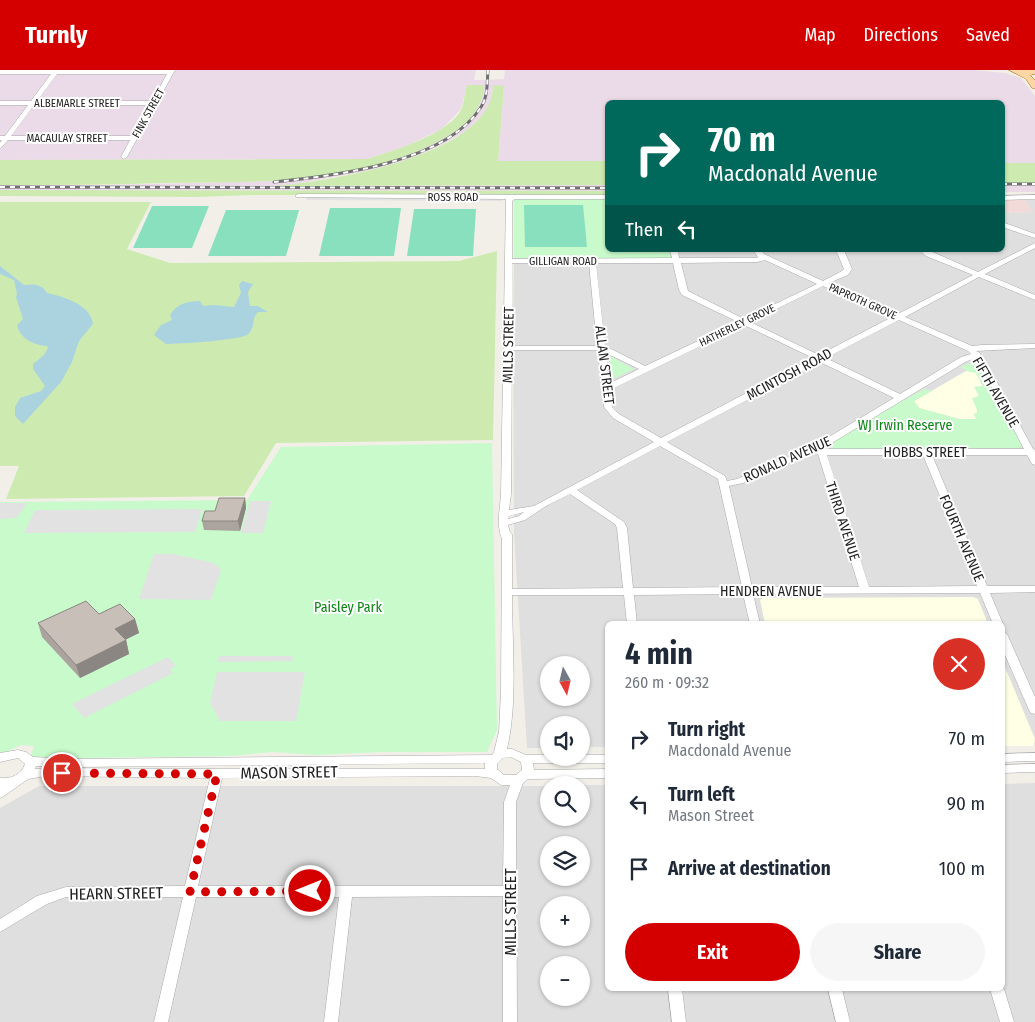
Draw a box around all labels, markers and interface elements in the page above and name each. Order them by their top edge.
text: Turnly [25,21,87,49]
text: Map [804,24,836,46]
text: Directions [864,24,938,46]
text: Saved [966,24,1010,46]
street label: FINK STREET [130,85,168,140]
street label: ALBEMARLE STREET [34,97,121,110]
text: 70 m [708,118,776,160]
icon: right [625,120,690,185]
street label: MACAULAY STREET [26,132,108,145]
text: Macdonald Avenue [708,160,878,187]
street label: ROSS ROAD [427,191,479,204]
icon: left [673,215,701,243]
text: Then [625,218,663,241]
street label: GILLIGAN ROAD [529,255,597,268]
street label: PAPROTH GROVE [827,281,899,322]
street label: HATHERLEY GROVE [697,301,777,349]
street label: MILLS STREET [499,306,518,383]
street label: ALLAN STREET [591,325,618,406]
street label: MCINTOSH ROAD [744,345,835,404]
street label: FIFTH AVENUE [969,354,1023,431]
park label: WJ Irwin Reserve [858,417,952,434]
street label: RONALD AVENUE [741,432,834,486]
street label: HOBBS STREET [884,444,967,461]
street label: THIRD AVENUE [822,480,863,563]
street label: FOURTH AVENUE [936,492,988,585]
street label: HENDREN AVENUE [720,583,822,600]
park label: Paisley Park [314,599,382,616]
text: 4 min [625,636,693,672]
button: close [933,638,985,690]
north arrow [540,656,590,706]
map controls [540,656,590,1006]
text: 260 m · 09:32 [625,673,709,692]
button: sound [540,716,590,766]
text: Turn right [668,718,745,741]
icon: right [625,725,653,753]
text: 70 m [949,727,985,750]
text: Macdonald Avenue [668,741,791,760]
pin [41,752,83,794]
icon: arrive [48,759,76,787]
street label: MASON STREET [240,762,338,783]
button: search [540,776,590,826]
text: Turn left [668,783,735,806]
icon: left [625,790,653,818]
text: 90 m [947,792,985,815]
text: Mason Street [668,806,754,825]
button: layers [540,836,590,886]
icon: arrive [625,855,653,883]
text: Arrive at destination [668,857,831,880]
text: 100 m [939,857,985,880]
position arrow [283,864,335,916]
street label: MILLS STREET [501,868,520,956]
street label: HEARN STREET [69,883,164,904]
button: + [540,896,590,946]
button: Exit [625,923,800,981]
button: Share [810,923,985,981]
button: − [540,956,590,1006]

